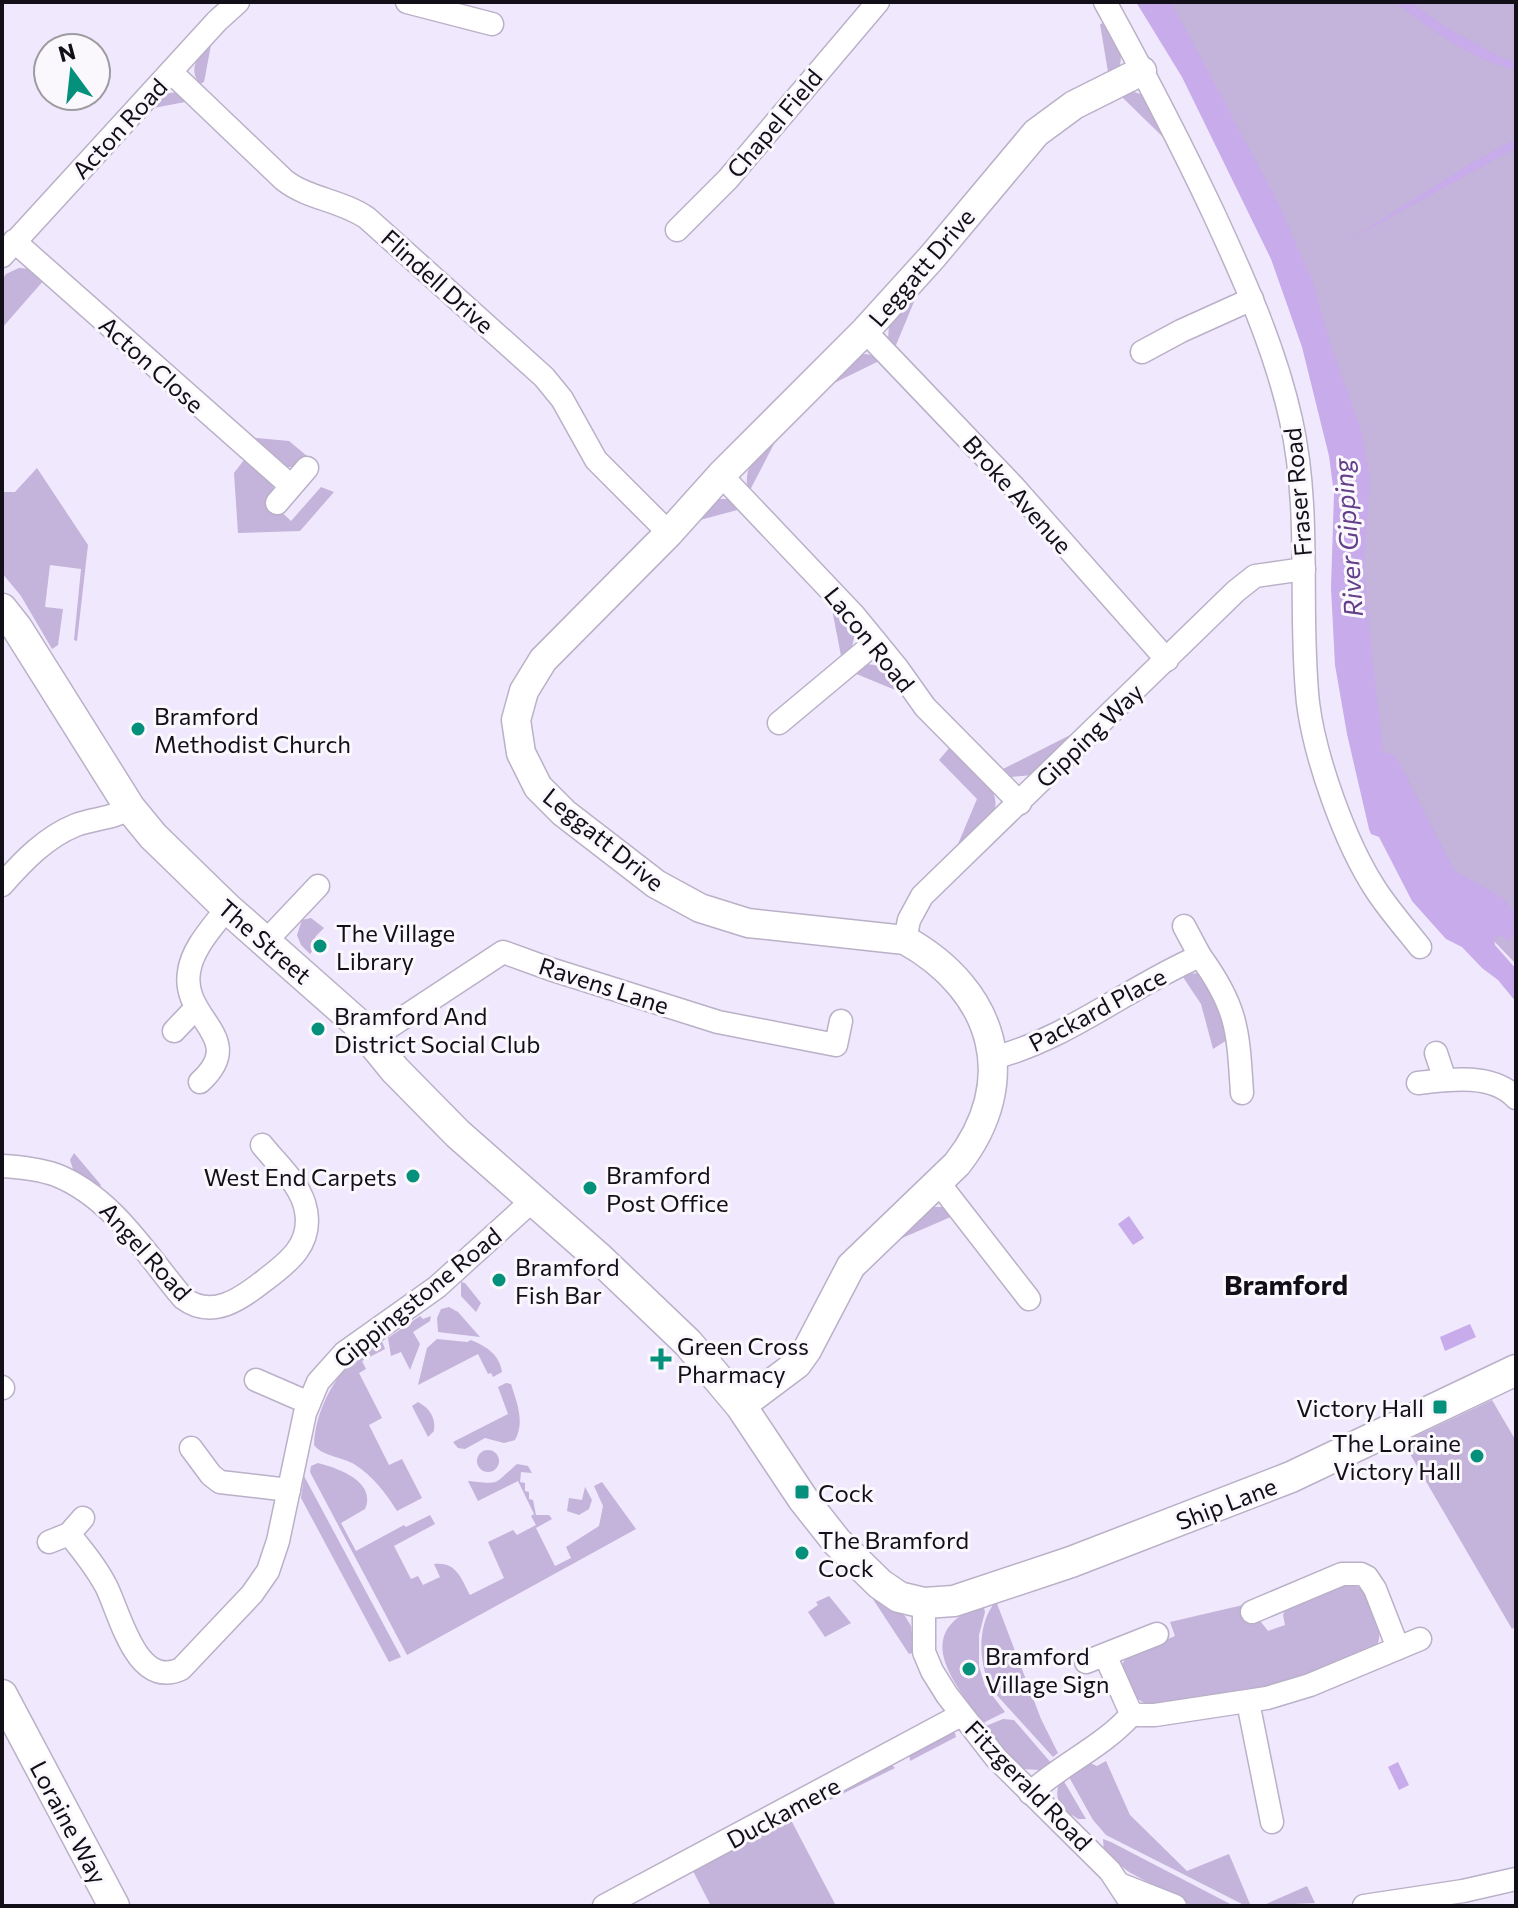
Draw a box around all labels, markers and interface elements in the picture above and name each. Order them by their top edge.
north arrow [32,32,112,112]
text: N [55,37,78,67]
street label: Chapel Field [720,63,828,183]
street label: Acton Road [65,72,173,184]
street label: Leggatt Drive [862,202,980,332]
street label: Flindell Drive [376,223,500,339]
street label: Acton Close [94,310,210,418]
street label: Fraser Road [1277,426,1317,558]
street label: Broke Avenue [957,429,1079,559]
water label: River Gipping [1326,457,1368,618]
street label: Lacon Road [819,581,921,697]
street label: Gipping Way [1029,677,1149,793]
place label: Bramford Methodist Church [154,701,351,758]
marker: Bramford Methodist Church [129,720,147,738]
street label: Leggatt Drive [538,781,670,897]
street label: The Street [212,893,318,990]
place label: The Village Library [336,918,455,975]
marker: The Village Library [311,937,329,955]
street label: Ravens Lane [535,950,673,1020]
street label: Packard Place [1024,961,1170,1057]
place label: Bramford And District Social Club [334,1001,540,1058]
marker: Bramford And District Social Club [309,1020,327,1038]
place label: Bramford Post Office [606,1160,729,1217]
place label: West End Carpets [204,1162,397,1191]
marker: West End Carpets [404,1167,422,1185]
marker: Bramford Post Office [581,1179,599,1197]
street label: Angel Road [94,1196,198,1306]
street label: Gippingstone Road [327,1221,507,1373]
place label: Bramford Fish Bar [515,1252,620,1309]
district label: Bramford [1224,1267,1348,1301]
marker: Bramford Fish Bar [490,1271,508,1289]
place label: Green Cross Pharmacy [677,1331,809,1388]
marker: Green Cross Pharmacy [652,1350,670,1368]
place label: Victory Hall [1296,1393,1424,1422]
marker: Victory Hall [1431,1398,1449,1416]
place label: The Loraine Victory Hall [1332,1428,1461,1485]
marker: The Loraine Victory Hall [1468,1447,1486,1465]
street label: Ship Lane [1172,1471,1280,1535]
place label: Cock [818,1478,874,1507]
marker: Cock [793,1483,811,1501]
place label: The Bramford Cock [818,1525,969,1582]
marker: The Bramford Cock [793,1544,811,1562]
place label: Bramford Village Sign [985,1641,1109,1698]
marker: Bramford Village Sign [960,1660,978,1678]
street label: Fitzgerald Road [960,1714,1098,1856]
street label: Loraine Way [24,1756,114,1888]
street label: Duckamere [721,1770,845,1854]

